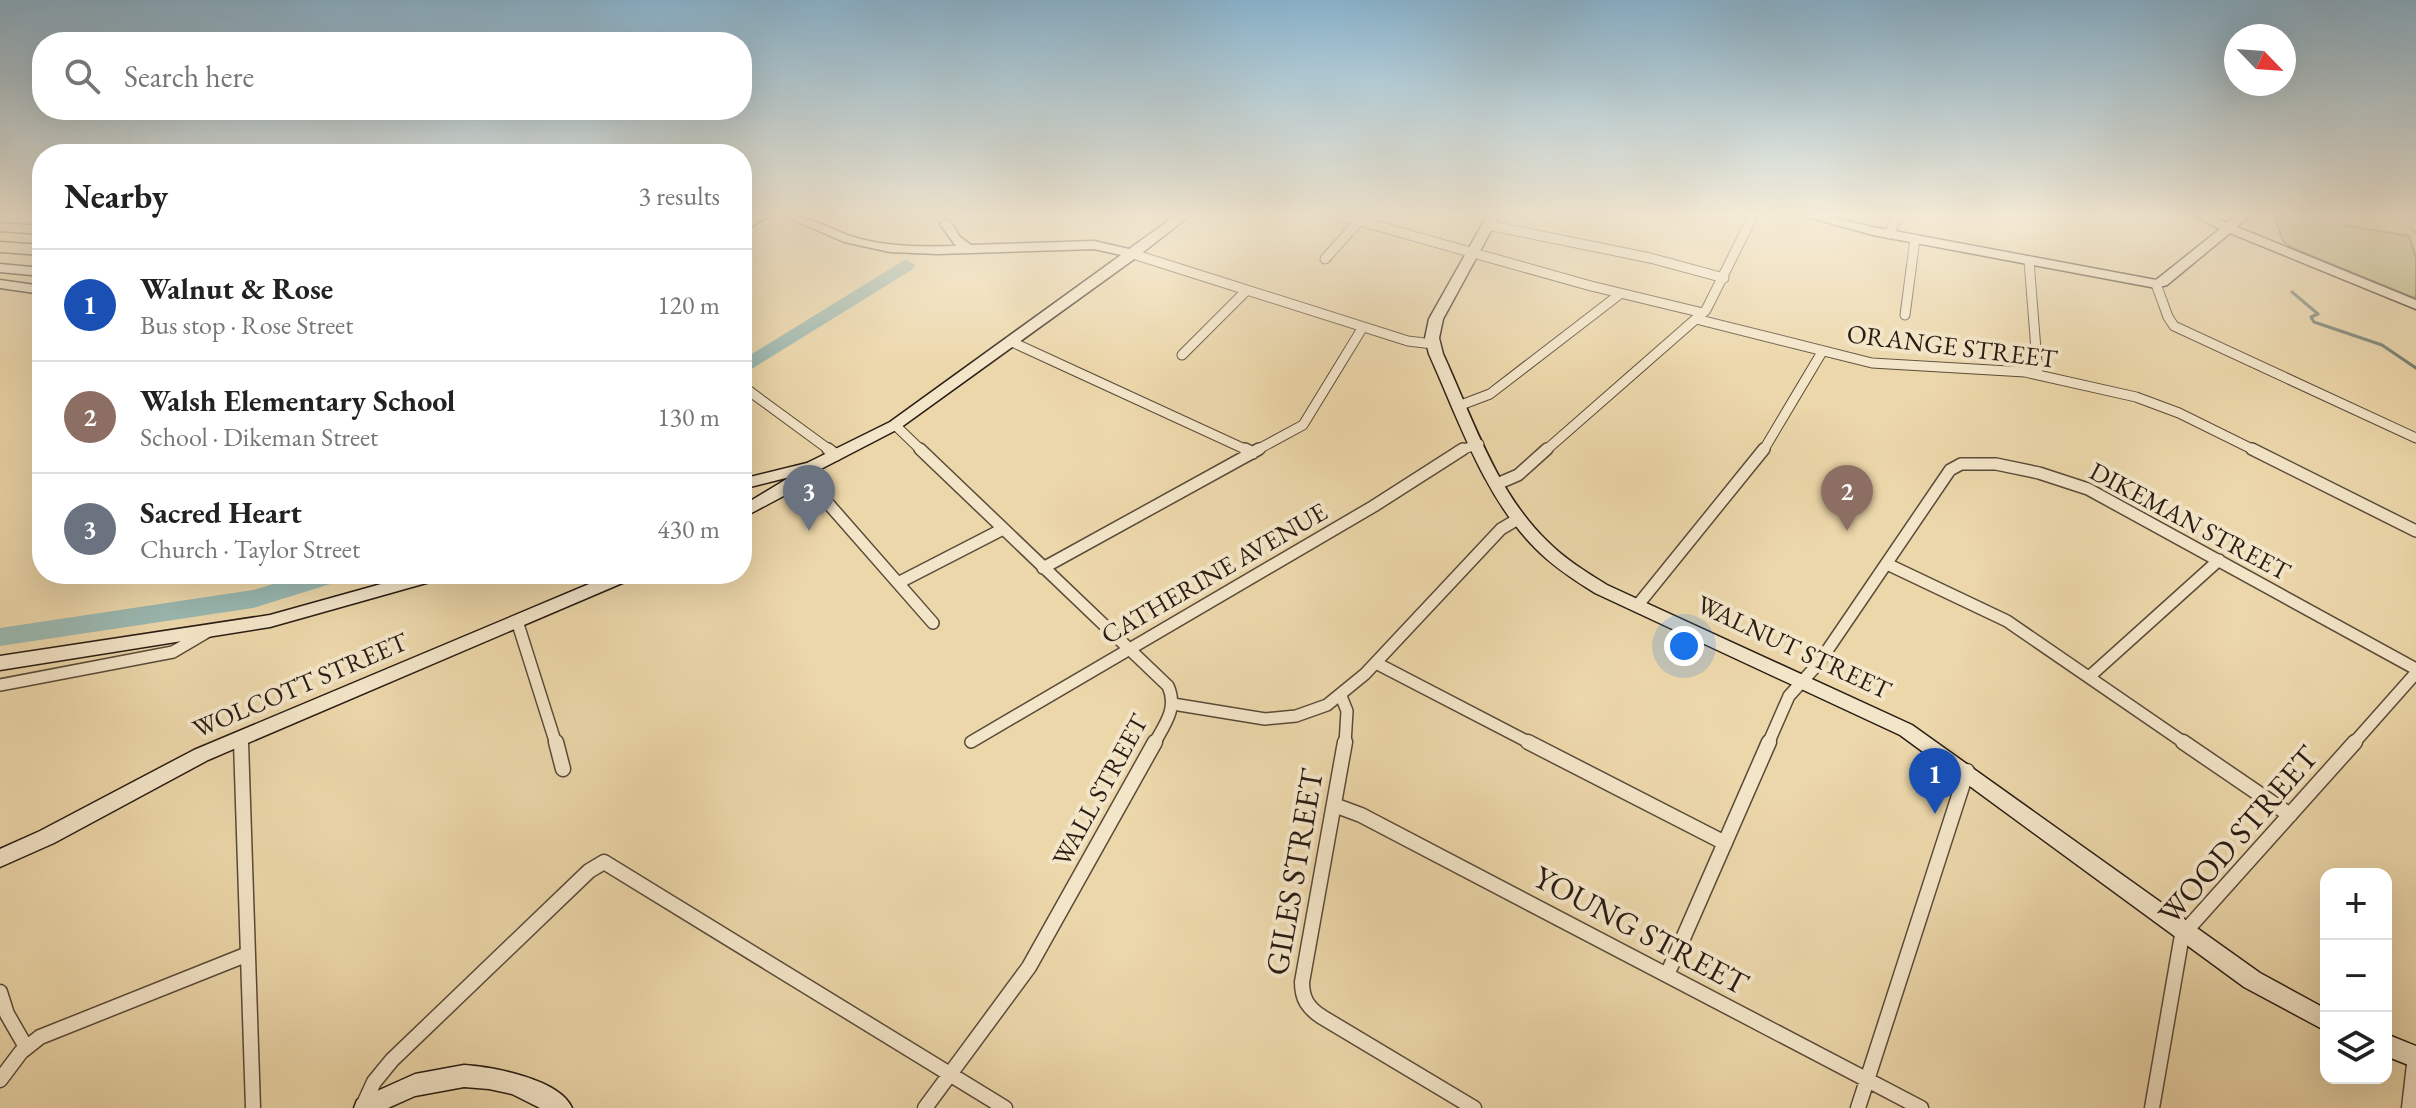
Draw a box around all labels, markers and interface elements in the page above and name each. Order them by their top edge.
north arrow [2224,24,2296,96]
search box [32,32,752,120]
icon: search [60,54,104,98]
text: Search here [124,57,254,96]
text: Nearby [64,174,168,218]
text: 3 results [639,179,720,213]
text: Walnut & Rose [140,269,333,308]
text: 1 [83,288,97,322]
text: 120 m [657,288,720,322]
text: Bus stop · Rose Street [140,308,353,342]
street label: ORANGE STREET [1845,316,2060,376]
text: Walsh Elementary School [140,381,455,420]
text: 2 [83,400,97,434]
text: 130 m [657,400,720,434]
text: School · Dikeman Street [140,420,378,454]
street label: DIKEMAN STREET [2084,454,2297,589]
pin: 3 [783,465,835,531]
pin: 2 [1821,465,1873,531]
text: Sacred Heart [140,493,302,532]
street label: CATHERINE AVENUE [1095,494,1334,652]
text: 3 [83,512,97,546]
text: 430 m [657,512,720,546]
text: Church · Taylor Street [140,532,360,566]
street label: WALNUT STREET [1691,587,1897,707]
street label: WOLCOTT STREET [187,624,413,746]
your location [1664,626,1704,666]
street label: WALL STREET [1044,707,1156,872]
street label: WOOD STREET [2149,736,2328,933]
pin: 1 [1909,748,1961,814]
street label: GILES STREET [1255,765,1333,979]
street label: YOUNG STREET [1526,856,1756,1005]
map controls [2320,868,2392,1084]
button: + [2320,868,2392,940]
button: − [2320,940,2392,1012]
button: layers [2320,1012,2392,1084]

